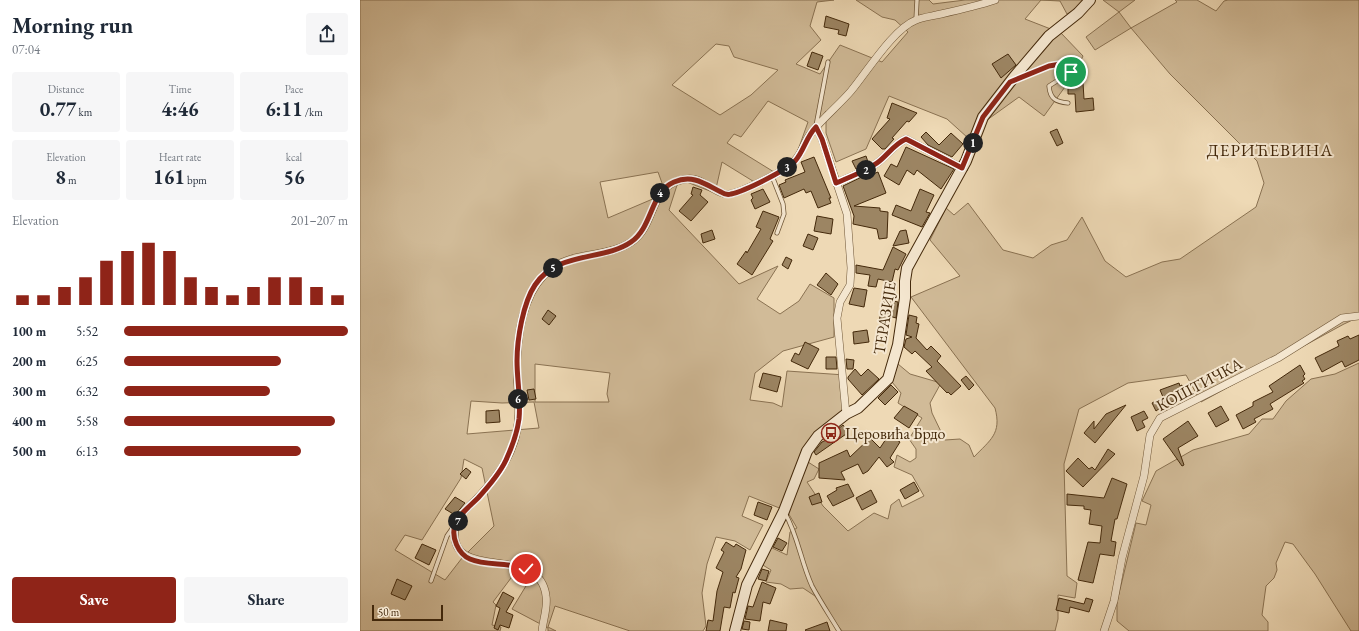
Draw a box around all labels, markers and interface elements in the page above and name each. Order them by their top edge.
text: Morning run [12,11,133,40]
button: share [306,13,348,55]
text: 07:04 [12,41,40,58]
pin [1054,55,1088,89]
icon: arrive [1060,61,1082,83]
text: Distance [48,82,84,96]
text: Time [169,82,191,96]
text: Pace [285,82,303,96]
text: 0.77 [40,96,76,122]
text: 4:46 [161,96,199,122]
text: 6:11 [265,96,303,122]
text: km [76,105,92,119]
text: /km [303,105,323,119]
pin: 1 [963,133,983,153]
text: 1 [970,136,976,150]
district label: ДЕРИЋЕВИНА [1207,139,1333,161]
text: Elevation [46,150,86,164]
text: Heart rate [159,150,201,164]
text: kcal [286,150,302,164]
pin: 3 [777,157,797,177]
text: 3 [784,160,790,174]
pin: 2 [856,160,876,180]
text: 2 [863,163,869,177]
text: 8 [55,164,66,190]
text: 161 [153,164,185,190]
text: 56 [283,164,305,190]
text: m [66,173,77,187]
text: bpm [185,173,207,187]
pin: 4 [650,183,670,203]
text: 4 [657,186,663,200]
text: Elevation [12,212,59,229]
text: 201–207 m [291,212,348,229]
pin: 5 [543,258,563,278]
text: 5 [550,261,556,275]
street label: ТЕРАЗИЈЕ [868,280,901,356]
text: 100 m [12,323,46,340]
text: 5:52 [76,323,98,340]
text: 200 m [12,353,46,370]
text: 6:25 [76,353,98,370]
street label: КОШТИЧКА [1153,353,1247,416]
text: 300 m [12,383,46,400]
text: 6:32 [76,383,98,400]
pin: 6 [508,389,528,409]
text: 6 [515,392,521,406]
text: 400 m [12,413,46,430]
text: 5:58 [76,413,98,430]
bus stop icon: Церовића Брдо [820,422,842,444]
place label: Церовића Брдо [845,423,946,444]
text: 500 m [12,443,46,460]
text: 6:13 [76,443,98,460]
pin: 7 [448,511,468,531]
text: 7 [455,514,461,528]
pin [509,552,543,586]
icon: check [515,558,537,580]
button: Save [12,577,176,623]
button: Share [184,577,348,623]
scale bar [372,603,443,622]
text: 50 m [378,605,399,619]

